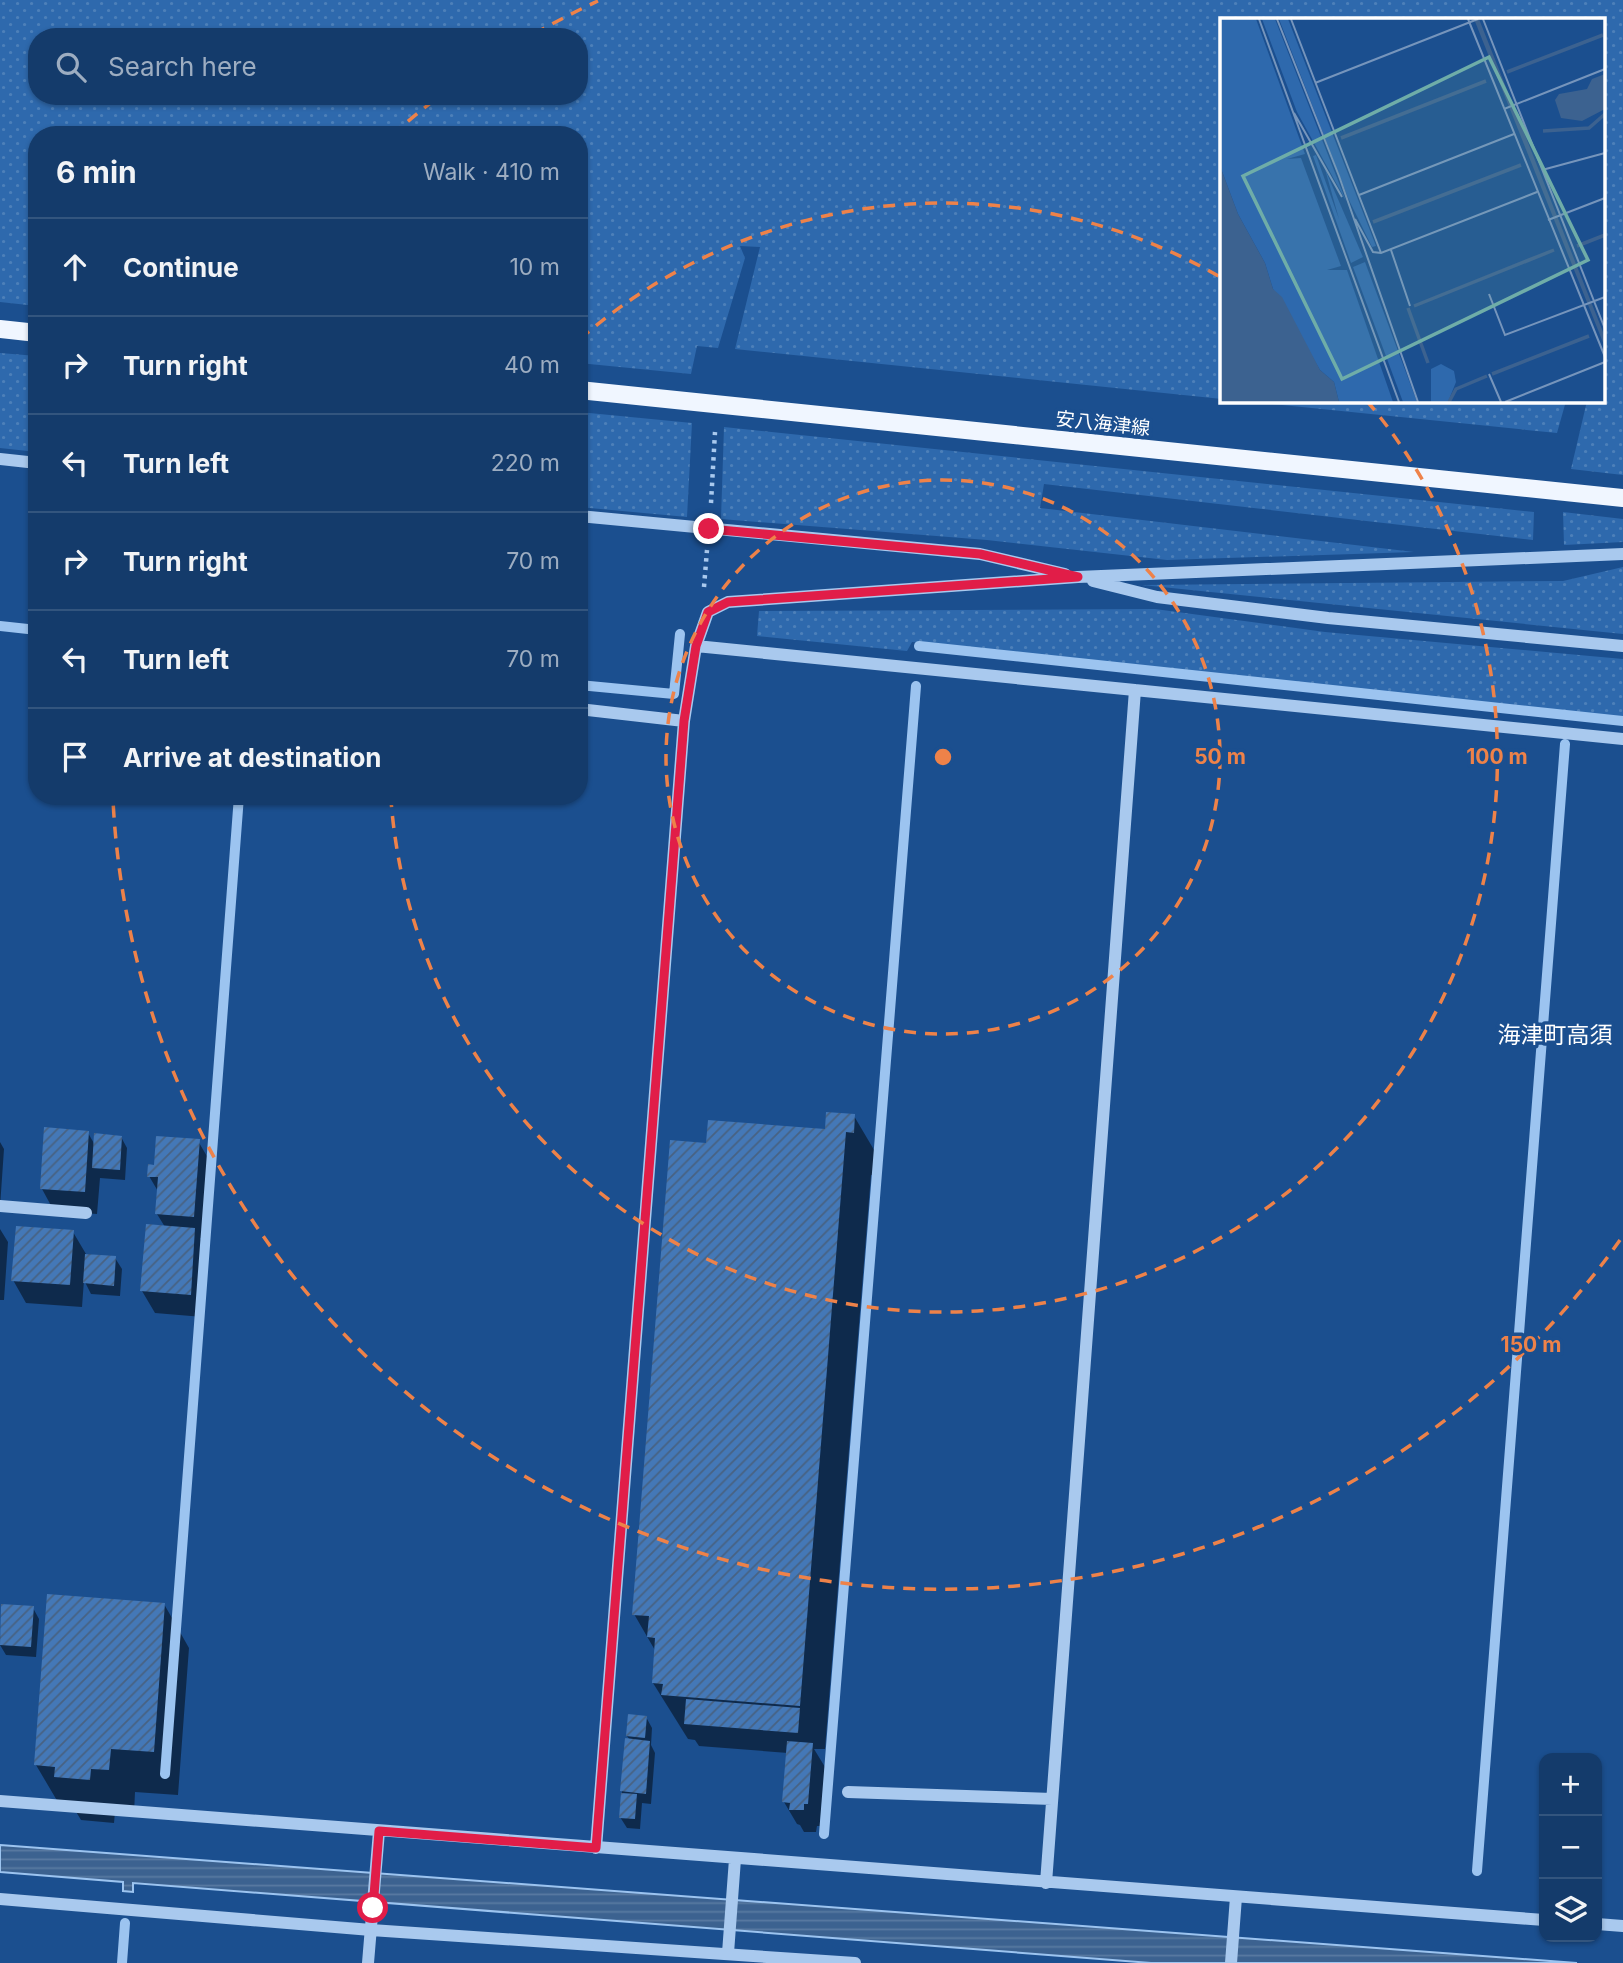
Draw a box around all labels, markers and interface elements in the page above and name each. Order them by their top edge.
inset map [1220,18,1606,402]
search box [28,28,588,105]
icon: search [52,48,90,86]
text: Search here [108,51,257,82]
text: 6 min [56,154,137,190]
text: Walk · 410 m [423,158,560,186]
icon: ahead [56,248,94,286]
text: Continue [123,252,239,283]
text: 10 m [510,253,560,281]
icon: right [56,346,94,384]
text: Turn right [123,350,248,381]
text: 40 m [504,351,560,379]
street label: 安八海津線 [1054,407,1151,440]
icon: left [56,444,94,482]
text: Turn left [123,448,229,479]
text: 220 m [491,449,560,477]
route end [693,513,724,544]
icon: right [56,542,94,580]
text: Turn right [123,546,248,577]
text: 70 m [506,547,560,575]
icon: left [56,640,94,678]
text: Turn left [123,644,229,675]
text: 70 m [506,645,560,673]
icon: arrive [56,738,94,776]
text: Arrive at destination [123,742,382,773]
text: 50 m [1194,744,1246,769]
text: 100 m [1466,744,1528,769]
centre of rings [931,745,955,769]
district label: 海津町高須 [1498,1021,1613,1049]
text: 150 m [1501,1332,1561,1357]
map controls [1539,1753,1602,1942]
button: + [1539,1753,1602,1816]
button: − [1539,1816,1602,1879]
button: layers [1539,1879,1602,1942]
route start [357,1892,388,1923]

